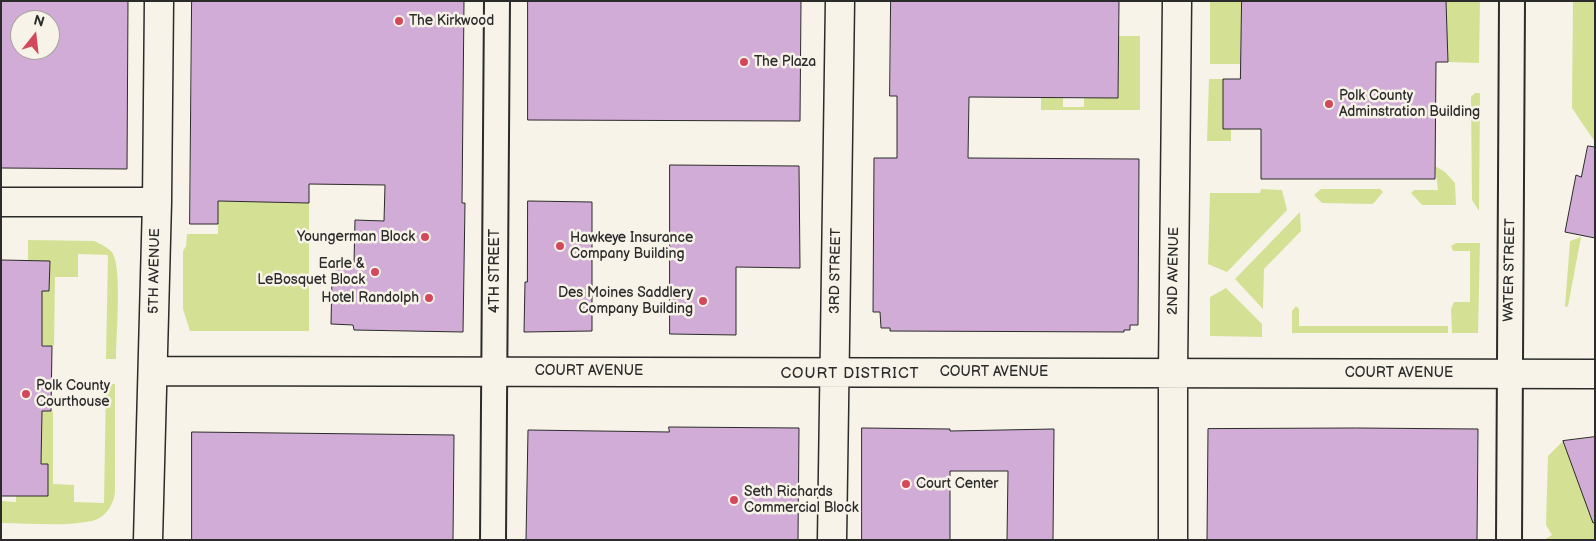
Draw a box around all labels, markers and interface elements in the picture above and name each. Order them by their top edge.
north arrow [10,10,60,60]
text: N [32,11,46,31]
place label: The Kirkwood [409,13,494,29]
marker: The Kirkwood [393,15,405,27]
place label: The Plaza [754,54,816,70]
marker: The Plaza [738,56,750,68]
place label: Polk County Adminstration Building [1339,88,1480,120]
marker: Polk County Adminstration Building [1323,98,1335,110]
street label: WATER STREET [1501,218,1519,322]
street label: 2ND AVENUE [1165,227,1183,315]
street label: 5TH AVENUE [146,228,164,314]
street label: 3RD STREET [827,228,845,314]
place label: Youngerman Block [297,229,415,245]
street label: 4TH STREET [487,229,503,313]
place label: Hawkeye Insurance Company Building [570,230,693,262]
marker: Youngerman Block [419,231,431,243]
marker: Hawkeye Insurance Company Building [554,240,566,252]
place label: Earle & LeBosquet Block [257,256,365,288]
marker: Earle & LeBosquet Block [369,266,381,278]
place label: Des Moines Saddlery Company Building [558,285,693,318]
place label: Hotel Randolph [321,290,419,306]
marker: Hotel Randolph [423,292,435,304]
marker: Des Moines Saddlery Company Building [697,295,709,307]
street label: COURT AVENUE [535,363,643,379]
street label: COURT AVENUE [940,364,1048,380]
district label: COURT DISTRICT [779,365,921,383]
street label: COURT AVENUE [1345,365,1453,381]
place label: Polk County Courthouse [36,378,110,411]
marker: Polk County Courthouse [20,388,32,400]
place label: Court Center [916,476,998,492]
marker: Court Center [900,478,912,490]
place label: Seth Richards Commercial Block [744,484,859,516]
marker: Seth Richards Commercial Block [728,494,740,506]

